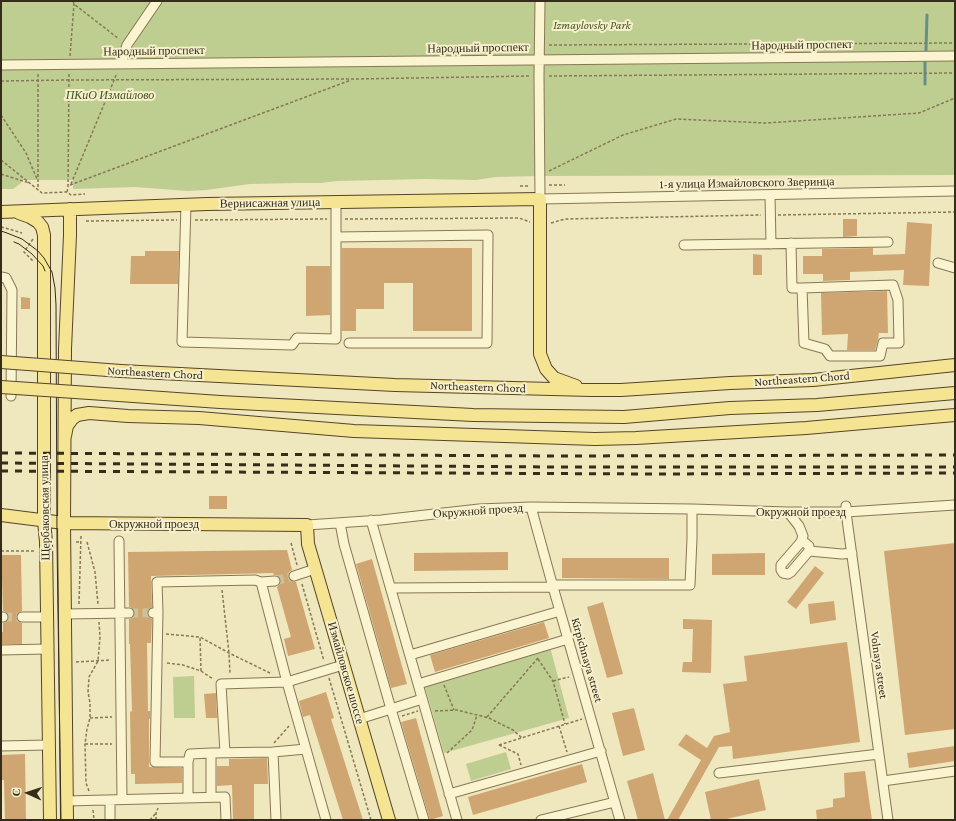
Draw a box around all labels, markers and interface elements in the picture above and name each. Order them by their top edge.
park label: Izmaylovsky Park [553,18,631,32]
street label: Народный проспект [751,37,853,53]
street label: Народный проспект [427,40,529,56]
street label: Народный проспект [103,43,205,59]
park label: ПКиО Измайлово [66,88,154,102]
street label: 1-я улица Измайловского Зверинца [659,174,835,192]
street label: Вернисажная улица [220,195,320,211]
street label: Northeastern Chord [107,363,203,383]
street label: Northeastern Chord [754,368,850,390]
street label: Northeastern Chord [430,378,526,396]
street label: Щербаковская улица [37,455,53,561]
street label: Окружной проезд [432,501,524,521]
street label: Окружной проезд [756,505,846,519]
street label: Окружной проезд [109,517,199,531]
street label: Kirpichnaya street [568,616,606,704]
street label: Измайловское шоссе [324,620,368,726]
street label: Volnaya street [867,630,891,700]
north arrow [8,773,48,813]
text: С [10,788,22,797]

